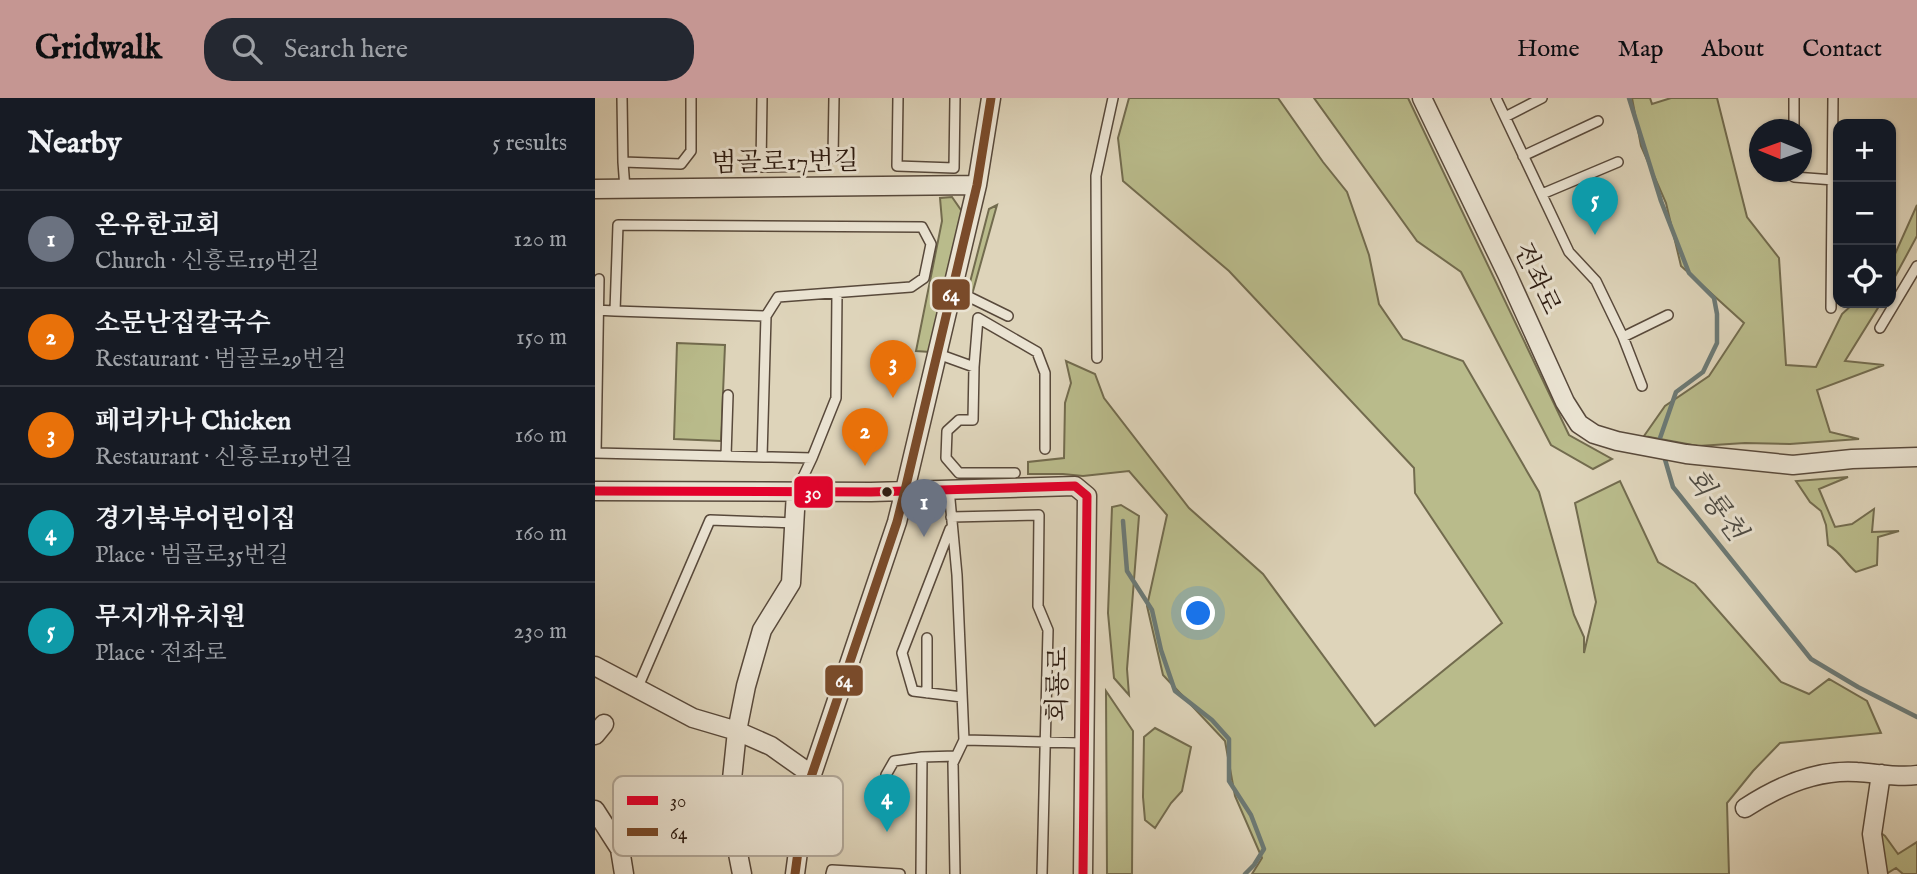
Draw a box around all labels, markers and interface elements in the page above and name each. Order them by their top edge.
search box [204,18,694,81]
text: Gridwalk [35,28,162,70]
icon: search [228,30,266,68]
text: Search here [284,33,408,66]
text: Home [1517,34,1580,65]
text: Map [1618,34,1664,65]
text: About [1702,34,1764,65]
text: Contact [1802,34,1882,65]
north arrow [1749,119,1812,182]
map controls [1833,119,1896,308]
button: + [1833,119,1896,182]
text: Nearby [28,125,121,163]
text: 5 results [492,129,567,158]
street label: 범골로17번길 [711,145,859,180]
pin: 5 [1572,177,1618,235]
button: − [1833,182,1896,245]
text: 온유한교회 [95,209,221,242]
text: 1 [47,225,55,254]
text: 120 m [514,225,567,254]
street label: 전좌로 [1506,238,1568,320]
button: locate [1833,245,1896,308]
text: Church · 신흥로119번길 [95,247,319,276]
line badge: 64 [931,278,971,311]
text: 64 [942,284,960,308]
text: 소문난집칼국수 [95,307,271,340]
text: 2 [46,323,56,352]
text: 150 m [516,323,567,352]
pin: 3 [870,340,916,398]
text: Restaurant · 범골로29번길 [95,345,346,374]
text: 페리카나 Chicken [95,405,291,438]
pin: 2 [842,408,888,466]
text: 3 [47,421,55,450]
text: 160 m [515,421,567,450]
text: Restaurant · 신흥로119번길 [95,443,353,472]
water label: 회룡천 [1677,462,1754,550]
line badge: 30 [793,475,834,509]
pin: 1 [901,479,947,537]
text: 30 [805,482,821,506]
unlabelled marker [880,485,894,499]
text: 경기북부어린이집 [95,503,296,536]
text: 4 [45,519,57,548]
text: 160 m [515,519,567,548]
text: Place · 범골로35번길 [95,541,288,570]
your location [1181,596,1215,630]
text: 무지개유치원 [95,601,246,634]
text: 5 [47,617,55,646]
text: 230 m [514,617,567,646]
text: Place · 전좌로 [95,639,227,668]
street label: 회룡로 [1041,646,1076,722]
line badge: 64 [824,664,864,697]
text: 64 [835,670,853,694]
pin: 4 [864,774,910,832]
legend [613,776,843,856]
text: 30 [670,790,686,814]
text: 64 [670,822,688,846]

